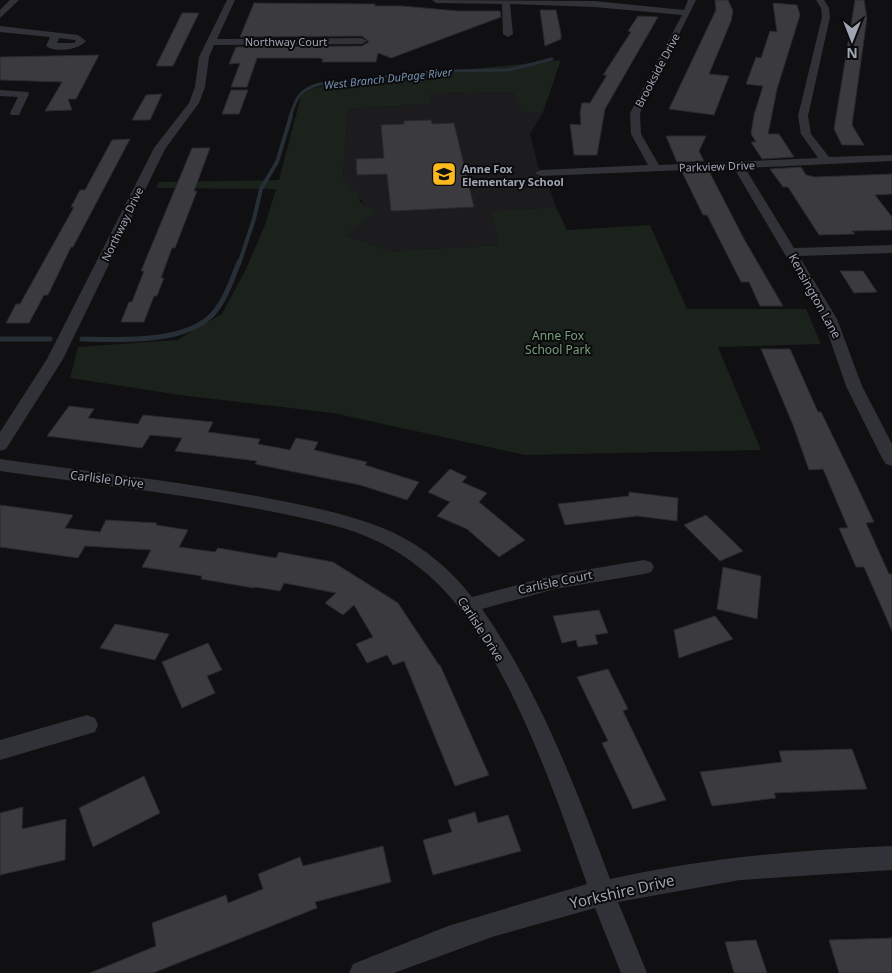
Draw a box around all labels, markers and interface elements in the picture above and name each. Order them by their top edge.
north arrow [827,15,877,65]
street label: Brookside Drive [631,30,683,110]
street label: Northway Court [245,34,327,49]
text: N [846,44,858,63]
water label: West Branch DuPage River [323,64,453,92]
street label: Parkview Drive [679,157,755,175]
school or university icon: Anne Fox Elementary School [431,161,457,187]
place label: Anne Fox Elementary School [462,161,564,189]
street label: Northway Drive [98,184,146,264]
street label: Kensington Lane [785,251,845,342]
park label: Anne Fox School Park [525,327,592,358]
street label: Carlisle Drive [69,466,145,492]
street label: Carlisle Court [516,566,594,598]
street label: Carlisle Drive [454,593,508,665]
street label: Yorkshire Drive [568,869,676,913]

